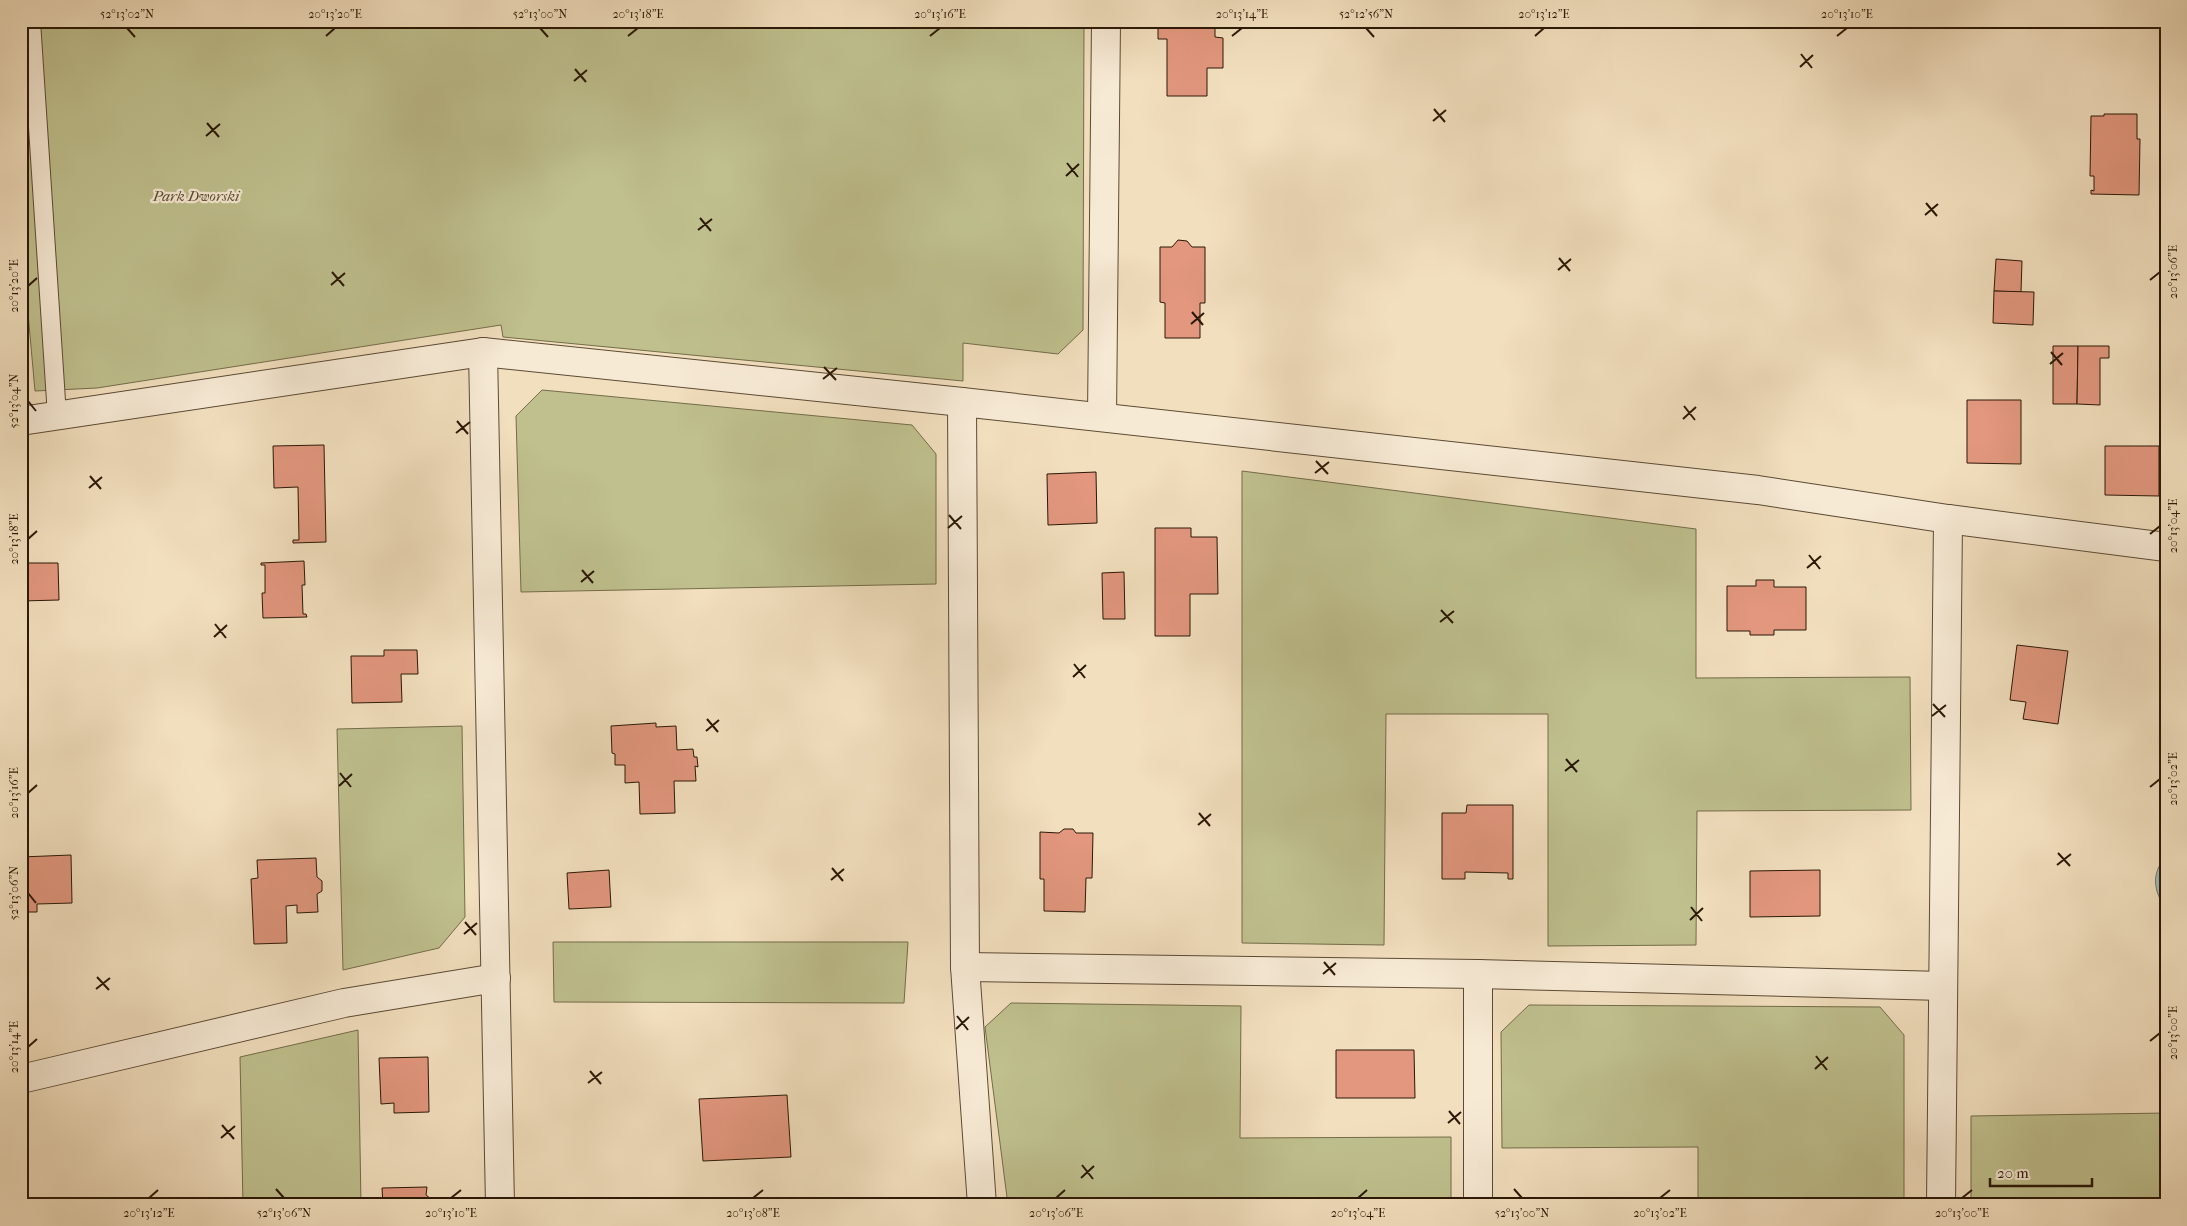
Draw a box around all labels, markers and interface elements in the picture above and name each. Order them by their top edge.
text: 52°13'02"N [100,7,154,21]
text: 20°13'20"E [308,7,362,21]
text: 52°13'00"N [513,7,567,21]
text: 20°13'18"E [612,7,664,21]
text: 20°13'16"E [914,7,966,21]
text: 20°13'14"E [1216,7,1268,21]
text: 52°12'56"N [1339,7,1393,21]
text: 20°13'12"E [1518,7,1570,21]
text: 20°13'10"E [1821,7,1873,21]
park label: Park Dworski [152,187,241,205]
text: 20°13'06"E [2166,245,2180,299]
text: 20°13'20"E [7,259,21,313]
text: 52°13'04"N [7,374,21,428]
text: 20°13'04"E [2166,499,2180,553]
text: 20°13'18"E [7,513,21,565]
text: 20°13'02"E [2166,752,2180,806]
text: 20°13'16"E [7,767,21,819]
text: 52°13'06"N [7,866,21,920]
text: 20°13'00"E [2166,1006,2180,1060]
text: 20°13'14"E [7,1021,21,1073]
scale bar [1990,1156,2092,1188]
text: 20 m [1997,1164,2029,1182]
text: 20°13'12"E [123,1206,175,1220]
text: 52°13'06"N [257,1206,311,1220]
text: 20°13'10"E [425,1206,477,1220]
text: 20°13'08"E [726,1206,780,1220]
text: 20°13'06"E [1029,1206,1083,1220]
text: 20°13'04"E [1331,1206,1385,1220]
text: 52°13'00"N [1495,1206,1549,1220]
text: 20°13'02"E [1633,1206,1687,1220]
text: 20°13'00"E [1935,1206,1989,1220]

